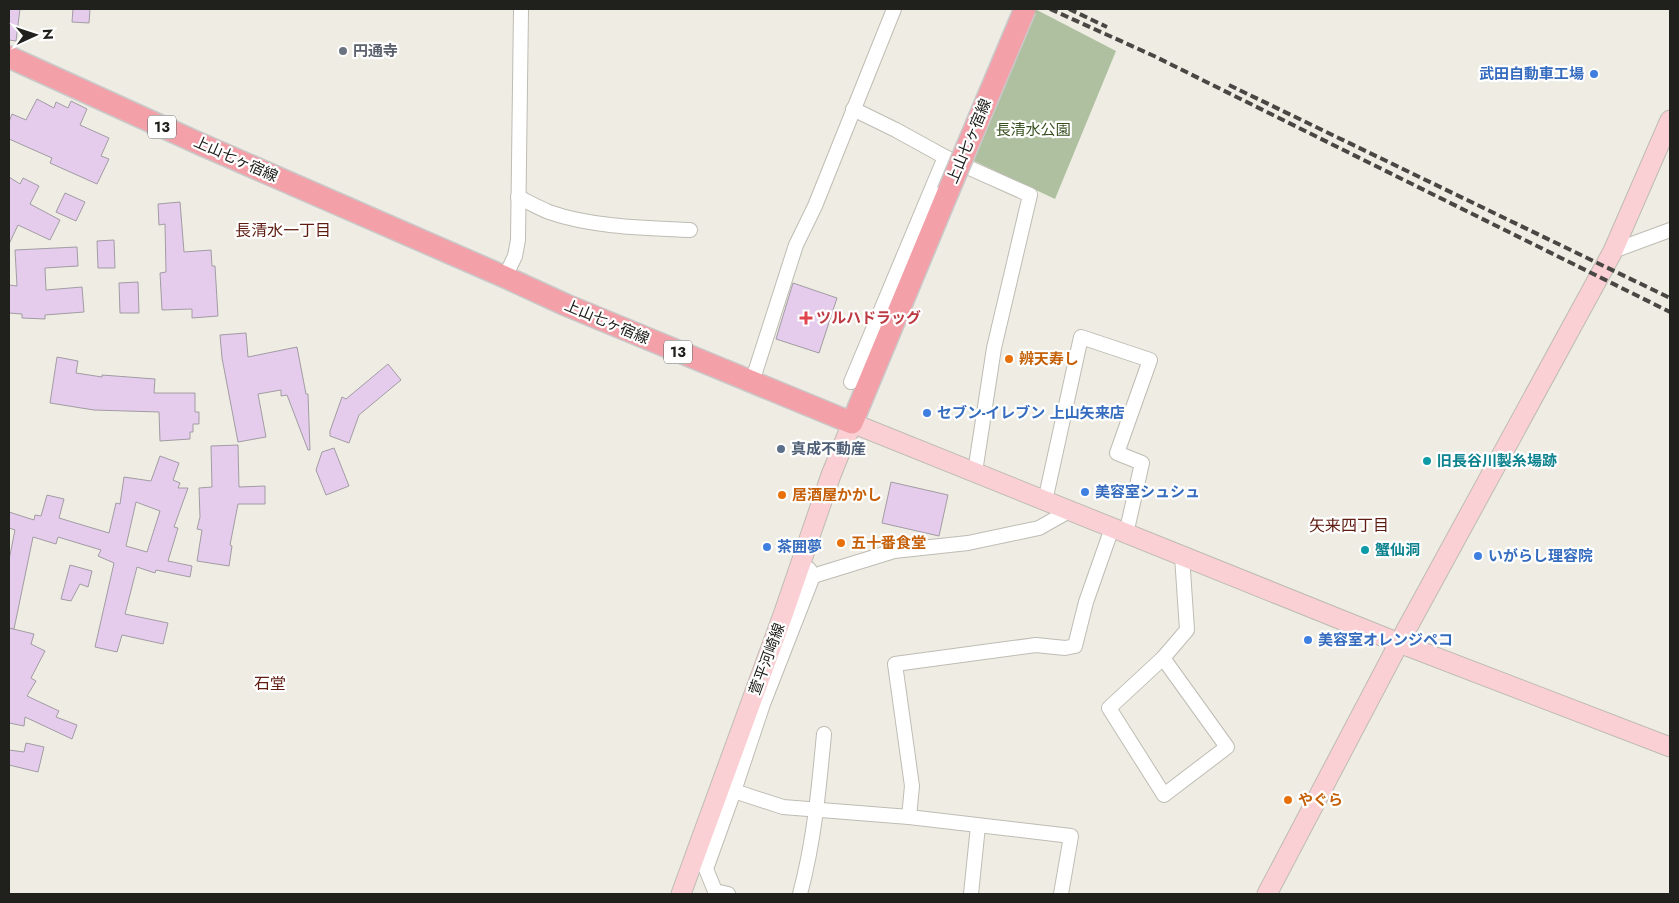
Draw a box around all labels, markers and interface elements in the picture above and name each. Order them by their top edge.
north arrow [10,10,60,60]
text: N [38,28,58,40]
place label: 円通寺 [353,40,398,62]
marker: 円通寺 [337,45,349,57]
place label: 武田自動車工場 [1479,63,1584,85]
marker: 武田自動車工場 [1588,68,1600,80]
street label: 上山七ヶ宿線 [941,95,997,187]
road number: 13 [148,115,176,138]
park label: 長清水公園 [995,119,1071,141]
street label: 上山七ヶ宿線 [190,131,282,187]
district label: 長清水一丁目 [235,219,331,242]
street label: 上山七ヶ宿線 [561,294,653,350]
place label: ツルハドラッグ [816,307,921,329]
marker: ツルハドラッグ [800,312,812,324]
road number: 13 [664,341,692,364]
place label: 辨天寿し [1019,348,1079,370]
marker: 辨天寿し [1003,353,1015,365]
place label: セブン-イレブン 上山矢来店 [937,402,1125,424]
marker: セブン-イレブン 上山矢来店 [921,407,933,419]
place label: 真成不動産 [791,438,866,460]
marker: 真成不動産 [775,443,787,455]
place label: 旧長谷川製糸場跡 [1437,450,1557,472]
marker: 旧長谷川製糸場跡 [1421,455,1433,467]
place label: 美容室シュシュ [1095,481,1200,503]
place label: 居酒屋かかし [792,484,882,506]
marker: 美容室シュシュ [1079,486,1091,498]
marker: 居酒屋かかし [776,489,788,501]
district label: 矢来四丁目 [1309,514,1389,537]
place label: 五十番食堂 [851,532,926,554]
place label: 茶囲夢 [777,536,822,558]
marker: 五十番食堂 [835,537,847,549]
place label: 蟹仙洞 [1375,539,1420,561]
marker: 茶囲夢 [761,541,773,553]
marker: 蟹仙洞 [1359,544,1371,556]
place label: いがらし理容院 [1488,545,1593,567]
marker: いがらし理容院 [1472,550,1484,562]
street label: 萱平河崎線 [744,620,790,698]
place label: 美容室オレンジペコ [1318,629,1453,651]
marker: 美容室オレンジペコ [1302,634,1314,646]
district label: 石堂 [254,672,286,695]
place label: やぐら [1298,789,1343,811]
marker: やぐら [1282,794,1294,806]

